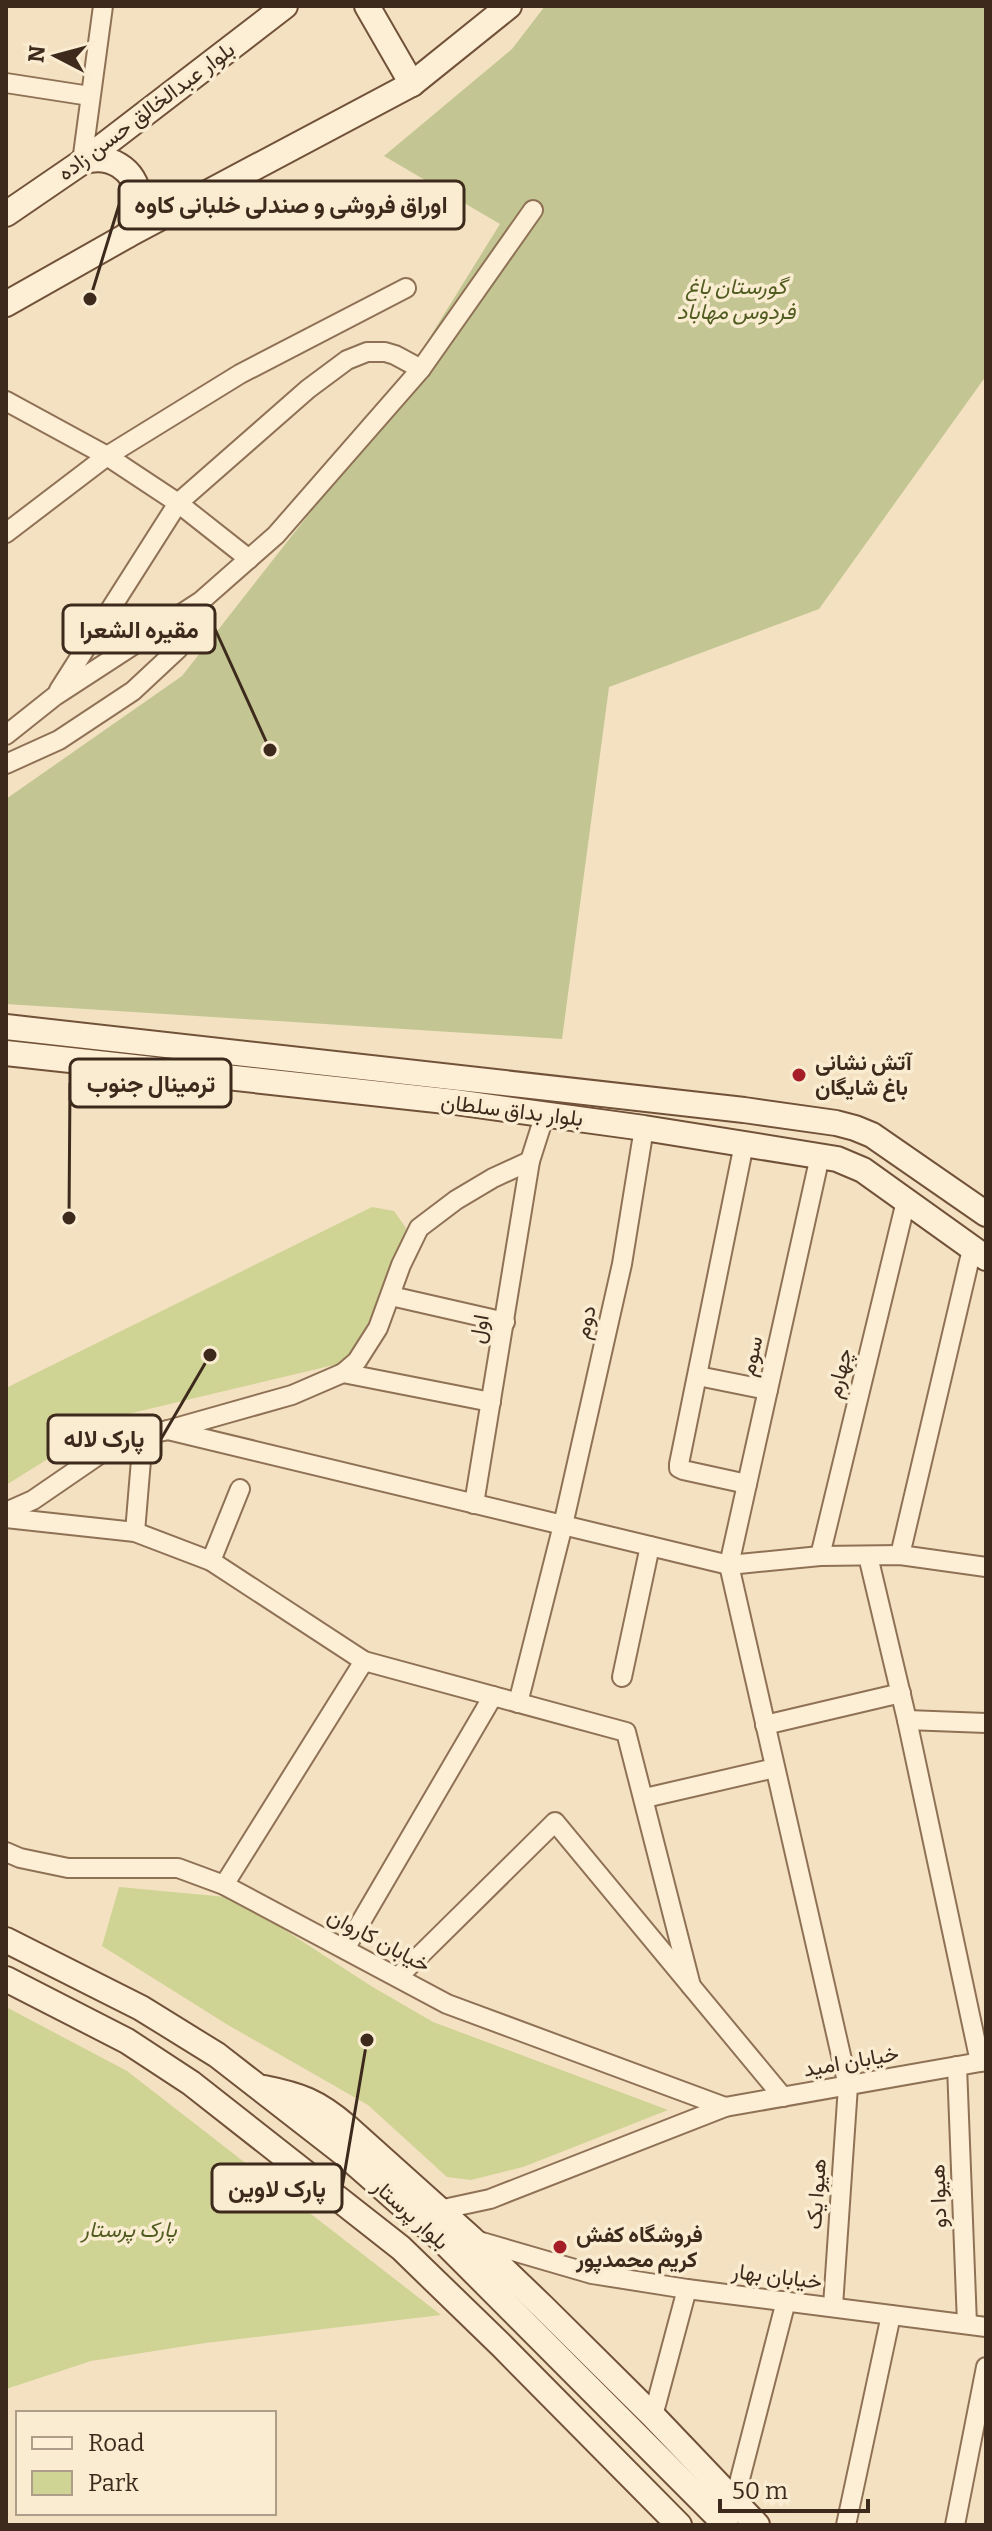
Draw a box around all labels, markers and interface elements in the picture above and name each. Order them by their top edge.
north arrow [16,16,96,96]
street label: بلوار عبدالخالق حسن زاده [52,36,240,186]
text: N [22,44,51,64]
callout: اوراق فروشی و صندلی خلبانی کاوه [119,181,464,229]
text: اوراق فروشی و صندلی خلبانی کاوه [134,191,448,220]
park label: گورستان باغ فردوس مهاباد [677,273,796,325]
callout: مقیره الشعرا [63,605,215,653]
text: مقیره الشعرا [79,616,199,645]
place label: آتش نشانی باغ شایگان [815,1049,913,1102]
callout: ترمینال جنوب [70,1059,231,1107]
marker: آتش نشانی باغ شایگان [790,1066,808,1084]
text: ترمینال جنوب [87,1070,215,1099]
street label: بلوار بداق سلطان [439,1088,585,1132]
street label: دوم [568,1303,603,1342]
street label: اول [463,1312,495,1346]
street label: سوم [734,1334,769,1379]
street label: چهارم [820,1345,859,1401]
callout: پارک لاله [48,1415,161,1463]
text: پارک لاله [64,1425,144,1455]
street label: خیابان کاروان [323,1902,435,1978]
street label: خیابان امید [801,2039,901,2083]
street label: هیوا یک [800,2157,832,2231]
callout: پارک لاوین [212,2164,342,2212]
street label: هیوا دو [923,2164,953,2228]
street label: بلوار پرستار [366,2172,455,2256]
text: پارک لاوین [228,2175,326,2205]
park label: پارک پرستار [79,2216,178,2244]
place label: فروشگاه کفش کریم محمدپور [575,2221,703,2275]
marker: فروشگاه کفش کریم محمدپور [551,2238,569,2256]
street label: خیابان بهار [729,2257,824,2295]
legend [16,2411,276,2515]
text: Road [88,2429,144,2457]
scale bar [720,2463,868,2513]
text: Park [88,2469,139,2497]
text: 50 m [732,2477,788,2505]

